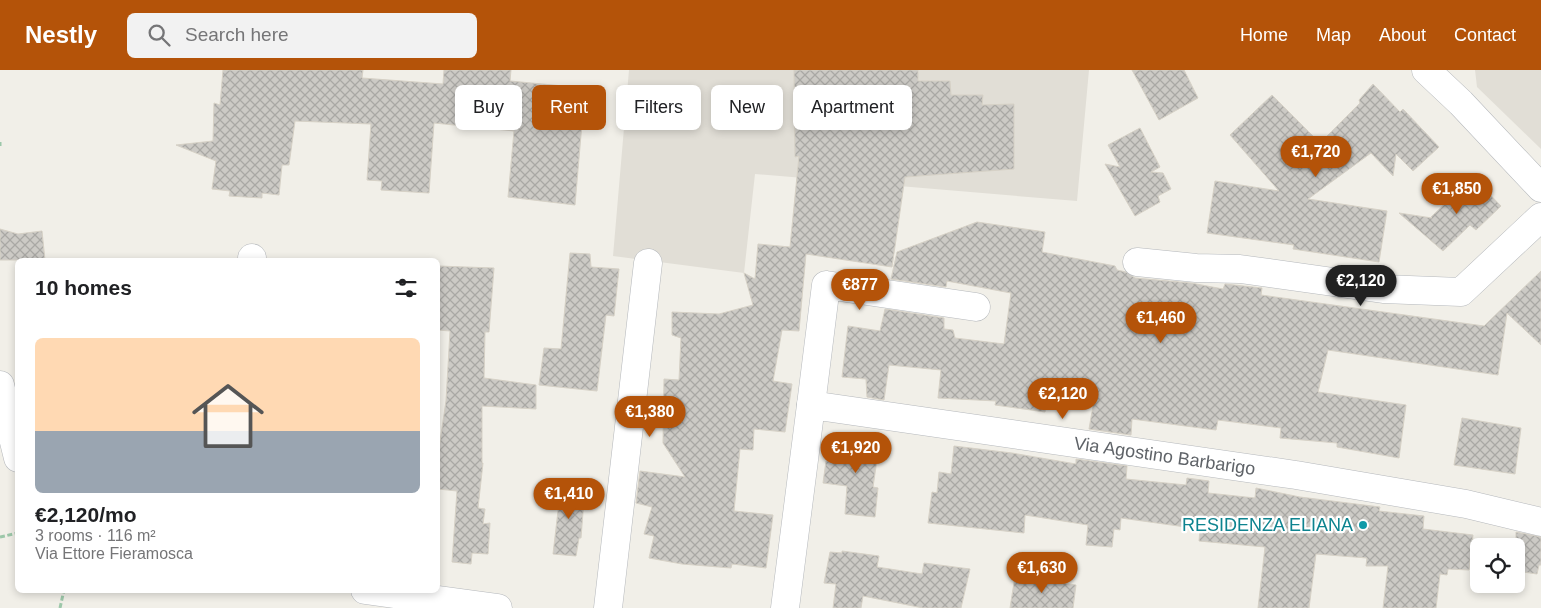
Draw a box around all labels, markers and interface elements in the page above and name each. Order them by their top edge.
search box [127,13,477,58]
text: Nestly [25,21,97,48]
icon: search [145,21,173,49]
text: Search here [185,24,289,45]
text: Home [1240,25,1288,45]
text: Map [1316,25,1351,45]
text: About [1379,25,1426,45]
text: Contact [1454,25,1516,45]
chip: Buy [455,85,522,130]
chip: Rent [532,85,606,130]
chip: Filters [616,85,701,130]
chip: New [711,85,783,130]
chip: Apartment [793,85,912,130]
pin: €1,720 [1275,136,1357,178]
text: €1,720 [1292,143,1340,160]
pin: €1,850 [1416,172,1498,215]
text: €1,850 [1433,180,1481,197]
pin: €2,120 [1320,264,1402,307]
pin: €877 [830,268,890,311]
text: €2,120 [1337,272,1385,289]
icon: filters [392,274,420,302]
text: 10 homes [35,276,132,299]
text: €877 [842,276,878,293]
pin: €1,460 [1120,302,1202,344]
text: €1,460 [1137,309,1185,326]
icon: home [183,371,273,461]
pin: €2,120 [1022,378,1104,420]
text: €2,120 [1039,385,1087,402]
pin: €1,380 [609,396,691,438]
text: €1,380 [626,403,674,420]
pin: €1,920 [815,432,897,474]
street label: Via Agostino Barbarigo [1073,433,1257,479]
text: €1,920 [832,439,880,456]
pin: €1,410 [528,478,610,520]
text: €1,410 [545,485,593,502]
text: €2,120/mo [35,503,137,526]
place label: RESIDENZA ELIANA [1182,515,1353,535]
marker: RESIDENZA ELIANA [1357,519,1369,531]
text: 3 rooms · 116 m² [35,527,156,544]
map controls [1470,538,1525,593]
button: locate [1470,538,1525,593]
text: Via Ettore Fieramosca [35,545,193,562]
pin: €1,630 [1001,552,1083,594]
text: €1,630 [1018,559,1066,576]

